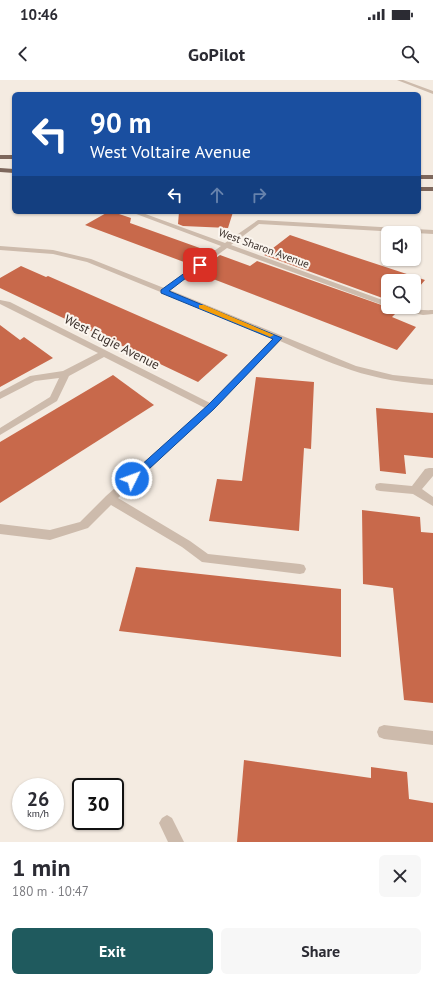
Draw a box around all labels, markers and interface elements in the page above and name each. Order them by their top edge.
text: 10:46 [20,5,58,24]
icon: back [12,43,34,65]
text: GoPilot [188,43,245,66]
icon: search [399,43,421,65]
text: 90 m [90,104,151,141]
icon: left [24,108,76,160]
text: West Voltaire Avenue [90,140,251,163]
icon: left [164,184,186,206]
icon: ahead [206,184,228,206]
icon: right [248,184,270,206]
street label: West Sharon Avenue [217,225,312,271]
map controls [381,226,421,314]
button: sound [381,226,421,266]
pin [183,248,217,282]
icon: arrive [189,254,211,276]
button: search [381,274,421,314]
street label: West Eugie Avenue [61,311,163,373]
position arrow [111,458,153,500]
speed limit sign: 30 [72,778,124,830]
text: 26 [27,786,49,812]
text: km/h [27,807,49,820]
text: 1 min [12,852,71,883]
button: close [379,855,421,897]
text: 180 m · 10:47 [12,883,89,900]
button: Exit [12,928,213,974]
button: Share [221,928,421,974]

